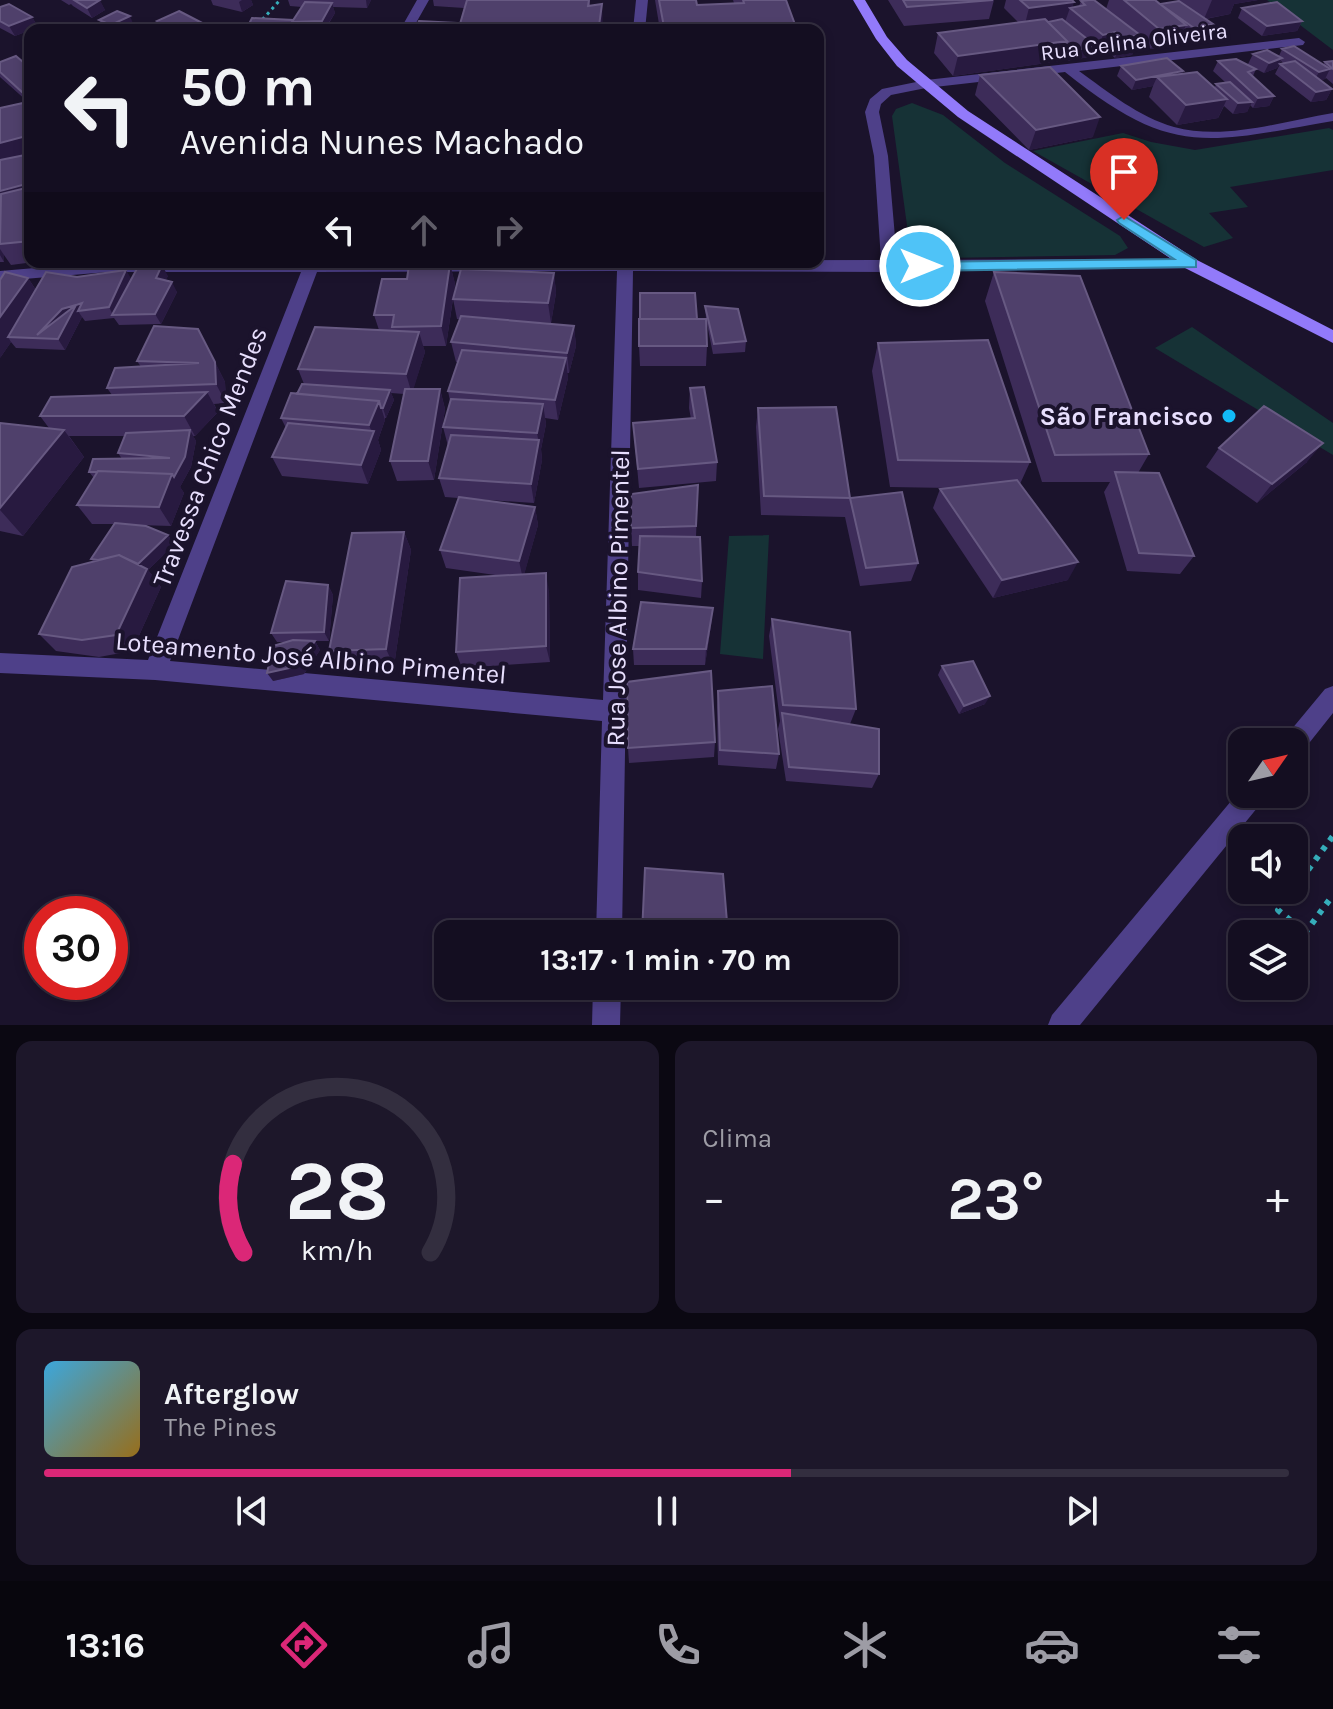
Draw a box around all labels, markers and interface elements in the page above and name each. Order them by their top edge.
street label: Rua Celina Oliveira [1039,18,1229,66]
text: 50 m [180,54,315,119]
icon: left [48,56,152,160]
text: Avenida Nunes Machado [180,121,584,163]
pin [1090,138,1158,220]
icon: arrive [1102,150,1146,194]
icon: left [318,208,362,252]
icon: ahead [402,208,446,252]
icon: right [486,208,530,252]
position arrow [878,224,962,308]
street label: Travessa Chico Mendes [146,323,274,591]
place label: São Francisco [1040,401,1213,432]
marker: São Francisco [1220,407,1238,425]
street label: Rua Jose Albino Pimentel [600,449,636,747]
street label: Loteamento José Albino Pimentel [114,625,508,691]
north arrow [1228,728,1308,808]
map controls [1228,728,1308,1000]
button: sound [1228,824,1308,904]
speed limit sign: 30 [24,896,128,1000]
button: layers [1228,920,1308,1000]
text: 13:17 · 1 min · 70 m [540,942,792,978]
text: Clima [703,1123,772,1154]
text: 28 [285,1143,389,1240]
text: 23° [947,1164,1044,1234]
text: − [703,1173,726,1224]
text: + [1266,1173,1289,1224]
text: km/h [301,1234,373,1267]
text: Afterglow [164,1376,299,1412]
text: The Pines [164,1412,277,1443]
icon: previous [230,1489,274,1533]
icon: pause [645,1489,689,1533]
icon: next [1060,1489,1104,1533]
icon: directions [276,1617,332,1673]
icon: music [463,1617,519,1673]
icon: phone [650,1617,706,1673]
icon: climate [837,1617,893,1673]
icon: car [1024,1617,1080,1673]
icon: filters [1211,1617,1267,1673]
text: 13:16 [66,1624,145,1666]

